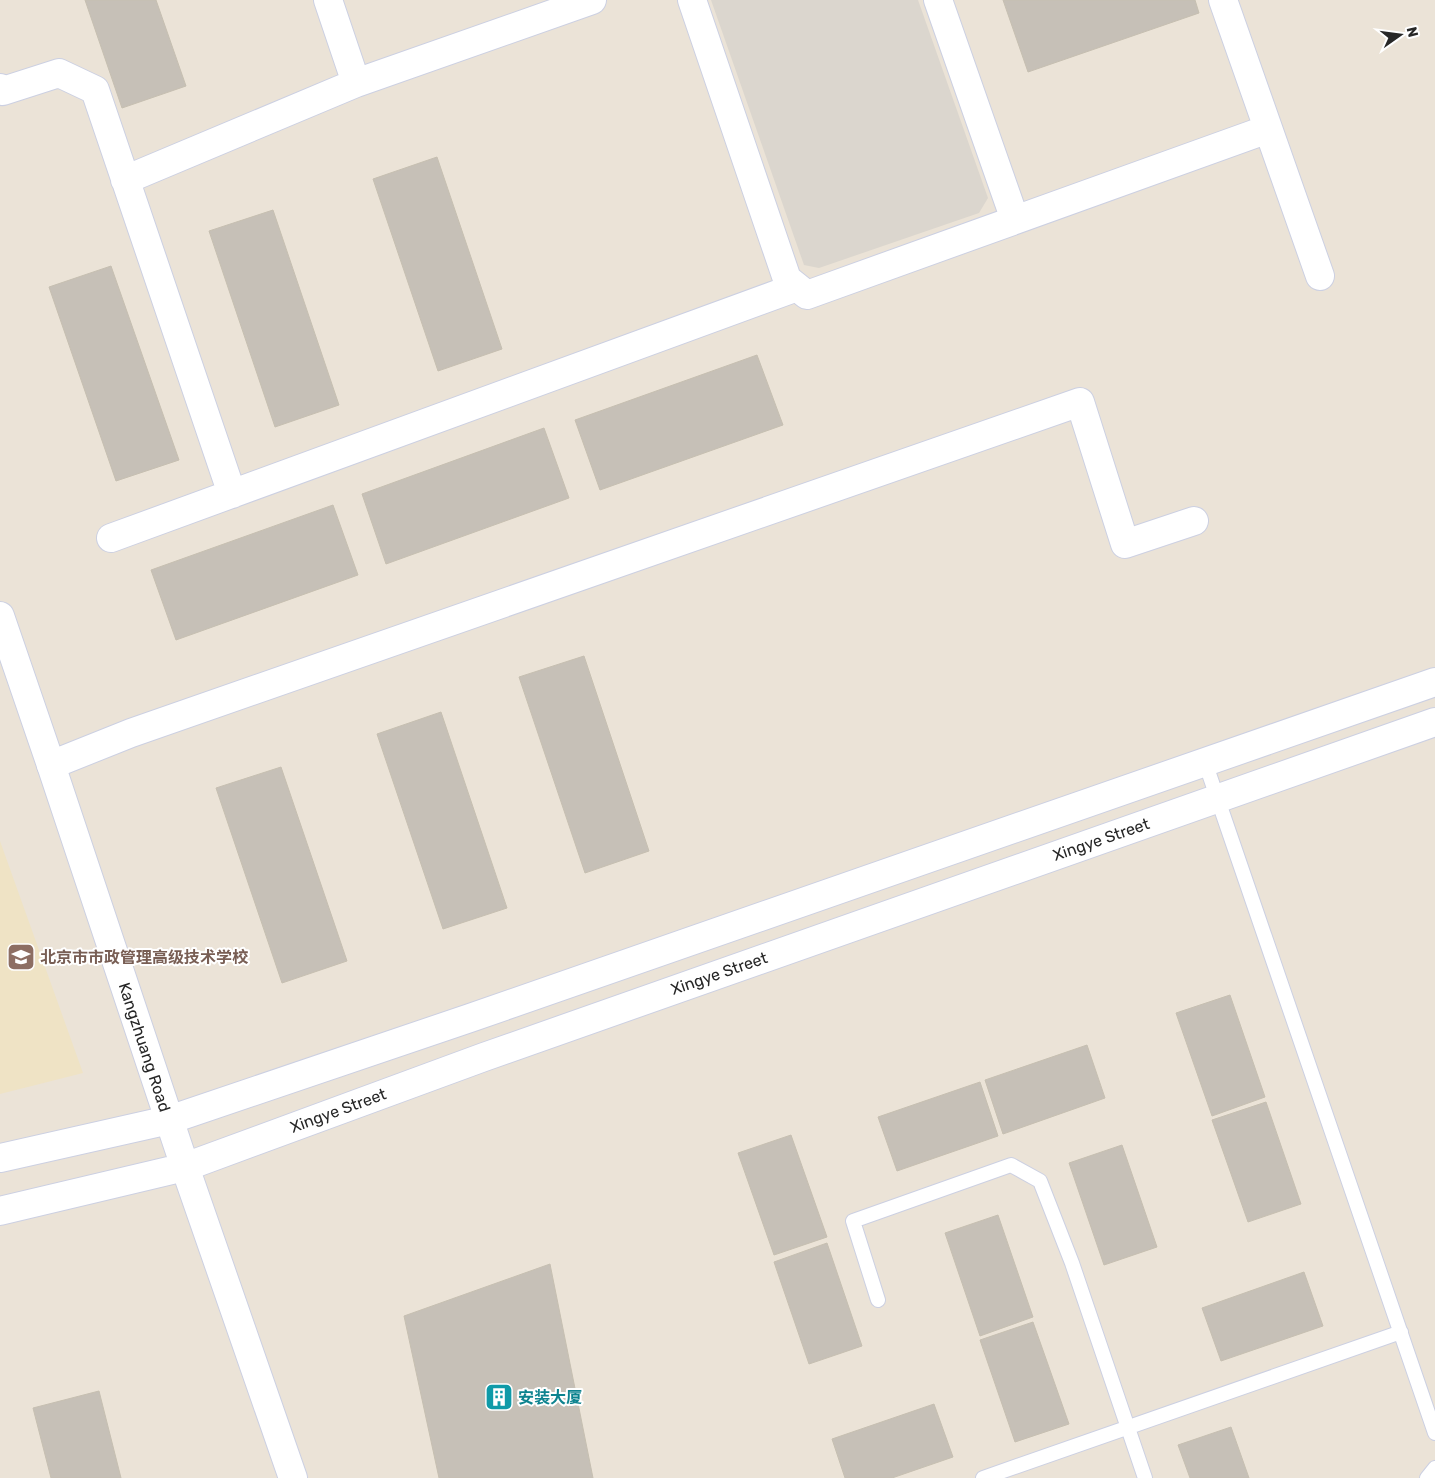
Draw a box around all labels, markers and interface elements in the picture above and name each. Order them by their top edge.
north arrow [1375,10,1425,60]
text: N [1403,25,1422,39]
street label: Xingye Street [1050,814,1152,865]
school or university icon: 北京市市政管理高级技术学校 [6,942,36,972]
place label: 北京市市政管理高级技术学校 [40,948,249,967]
street label: Xingye Street [668,948,770,999]
street label: Kangzhuang Road [115,980,174,1114]
street label: Xingye Street [287,1084,389,1137]
building icon: 安装大厦 [484,1382,514,1412]
place label: 安装大厦 [518,1388,582,1407]

